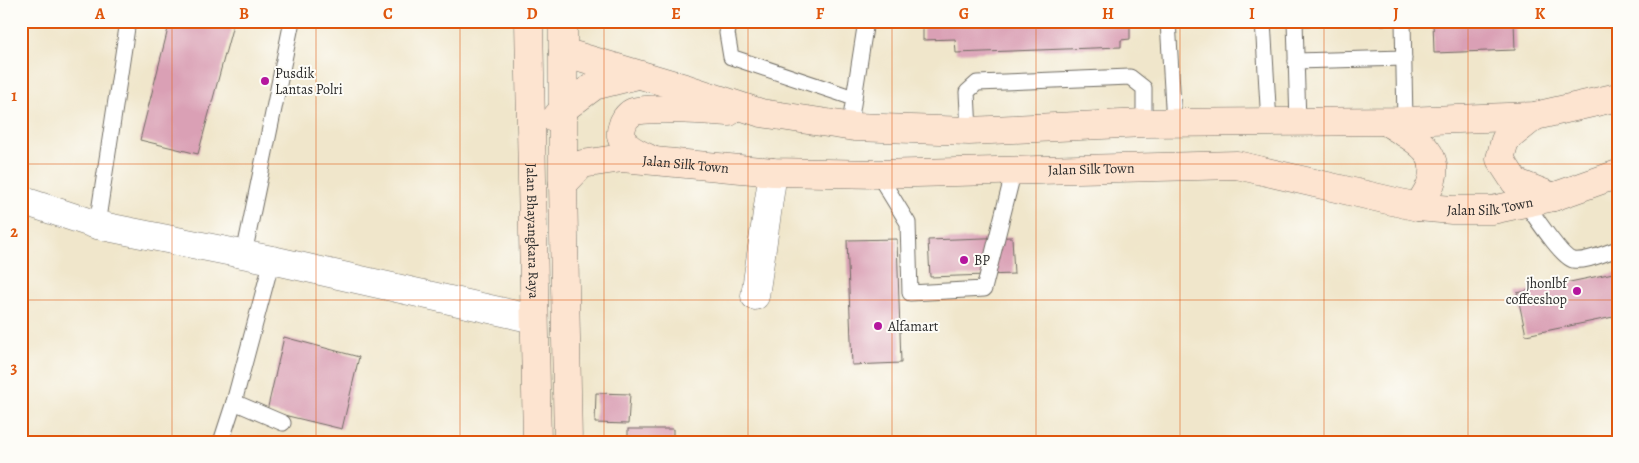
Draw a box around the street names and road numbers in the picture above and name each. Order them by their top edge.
street label: Jalan Silk Town [642,151,730,178]
street label: Jalan Silk Town [1048,159,1135,180]
street label: Jalan Bhayangkara Raya [522,163,543,299]
street label: Jalan Silk Town [1446,192,1535,220]

